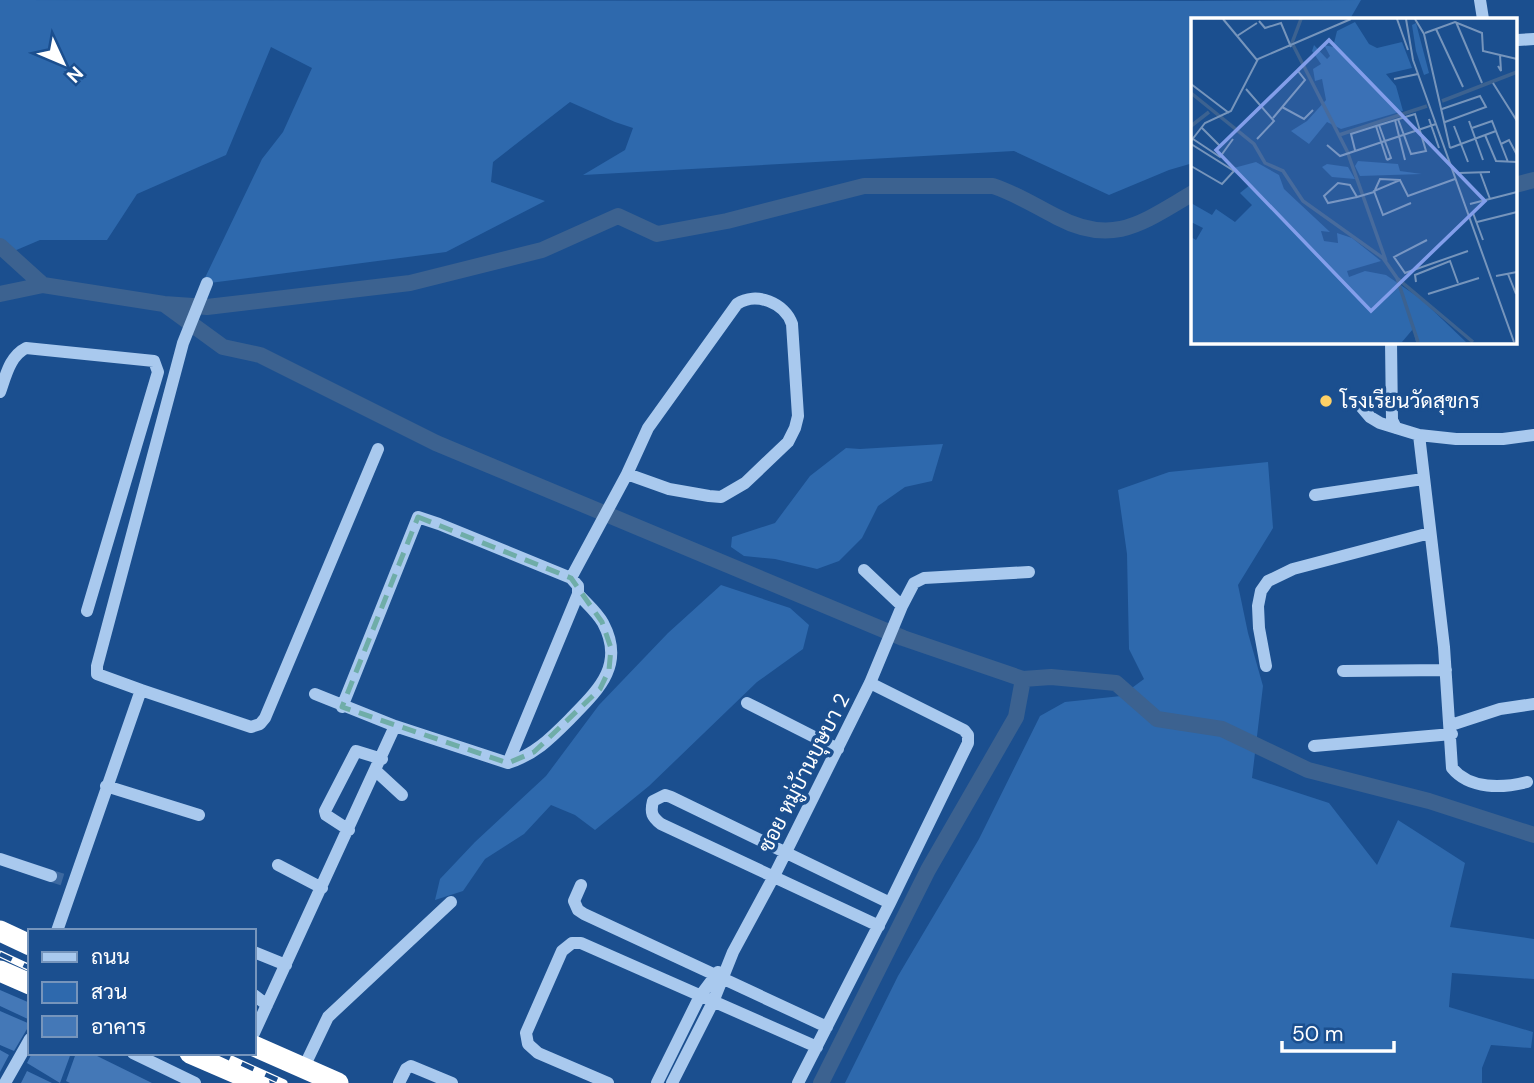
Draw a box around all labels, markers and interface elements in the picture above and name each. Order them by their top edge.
inset map [1191,18,1516,343]
north arrow [28,28,98,98]
text: N [61,61,89,88]
place label: โรงเรียนวัดสุขกร [1339,387,1480,415]
marker: โรงเรียนวัดสุขกร [1318,393,1334,409]
street label: ซอย หมู่บ้านบุษบา 2 [752,689,857,858]
legend [28,929,256,1055]
text: ถนน [91,943,130,971]
text: สวน [91,978,127,1006]
scale bar [1282,1010,1394,1054]
text: อาคาร [91,1013,147,1041]
text: 50 m [1292,1020,1343,1048]

